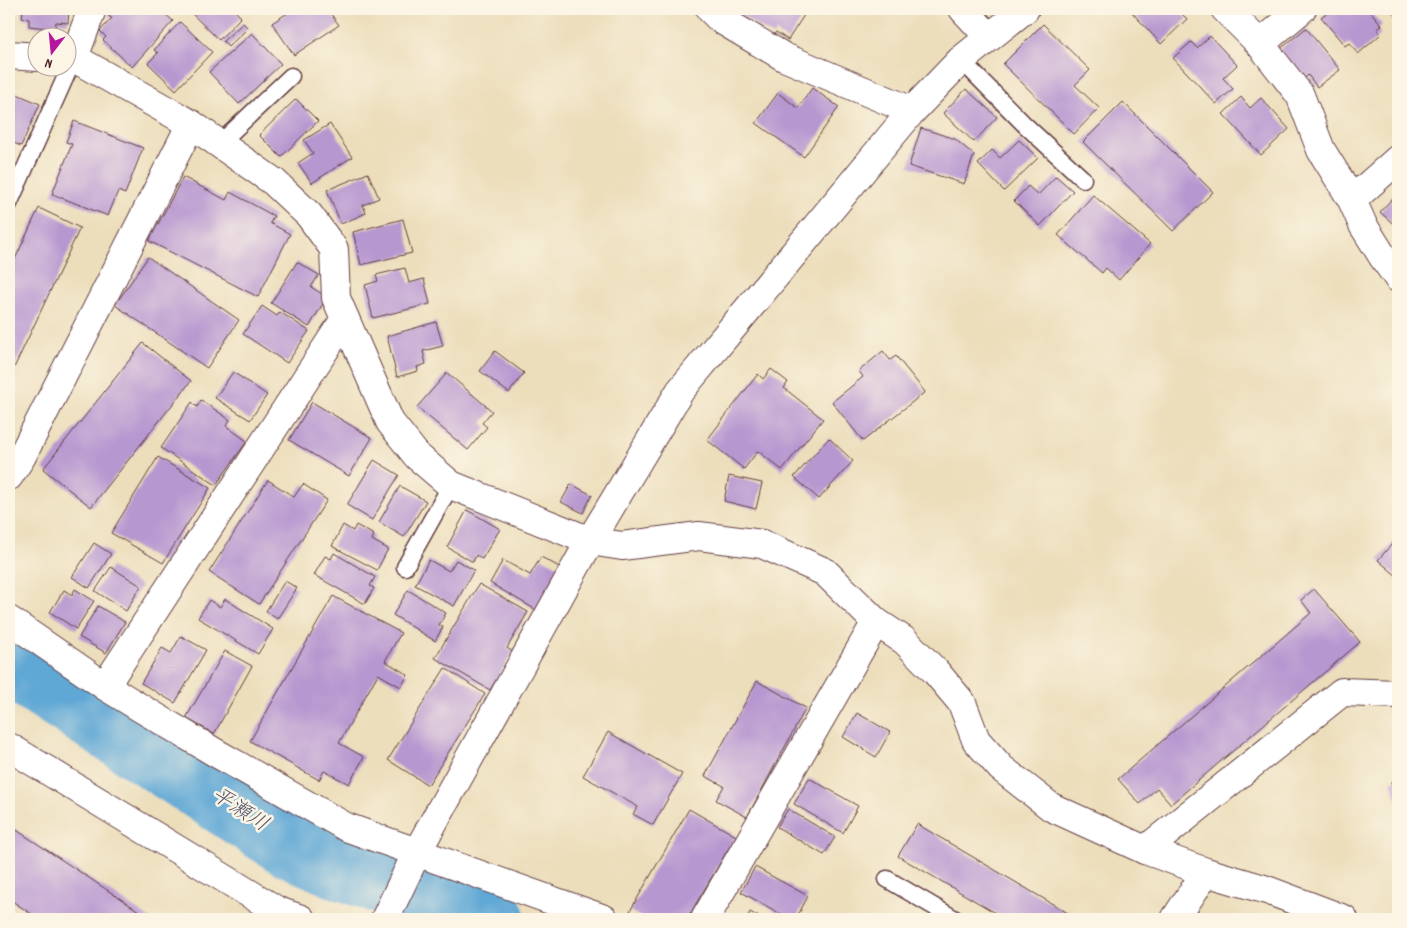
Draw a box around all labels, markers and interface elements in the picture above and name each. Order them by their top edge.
north arrow [28,28,78,78]
text: N [43,52,55,73]
water label: 平瀬川 [204,781,274,841]

